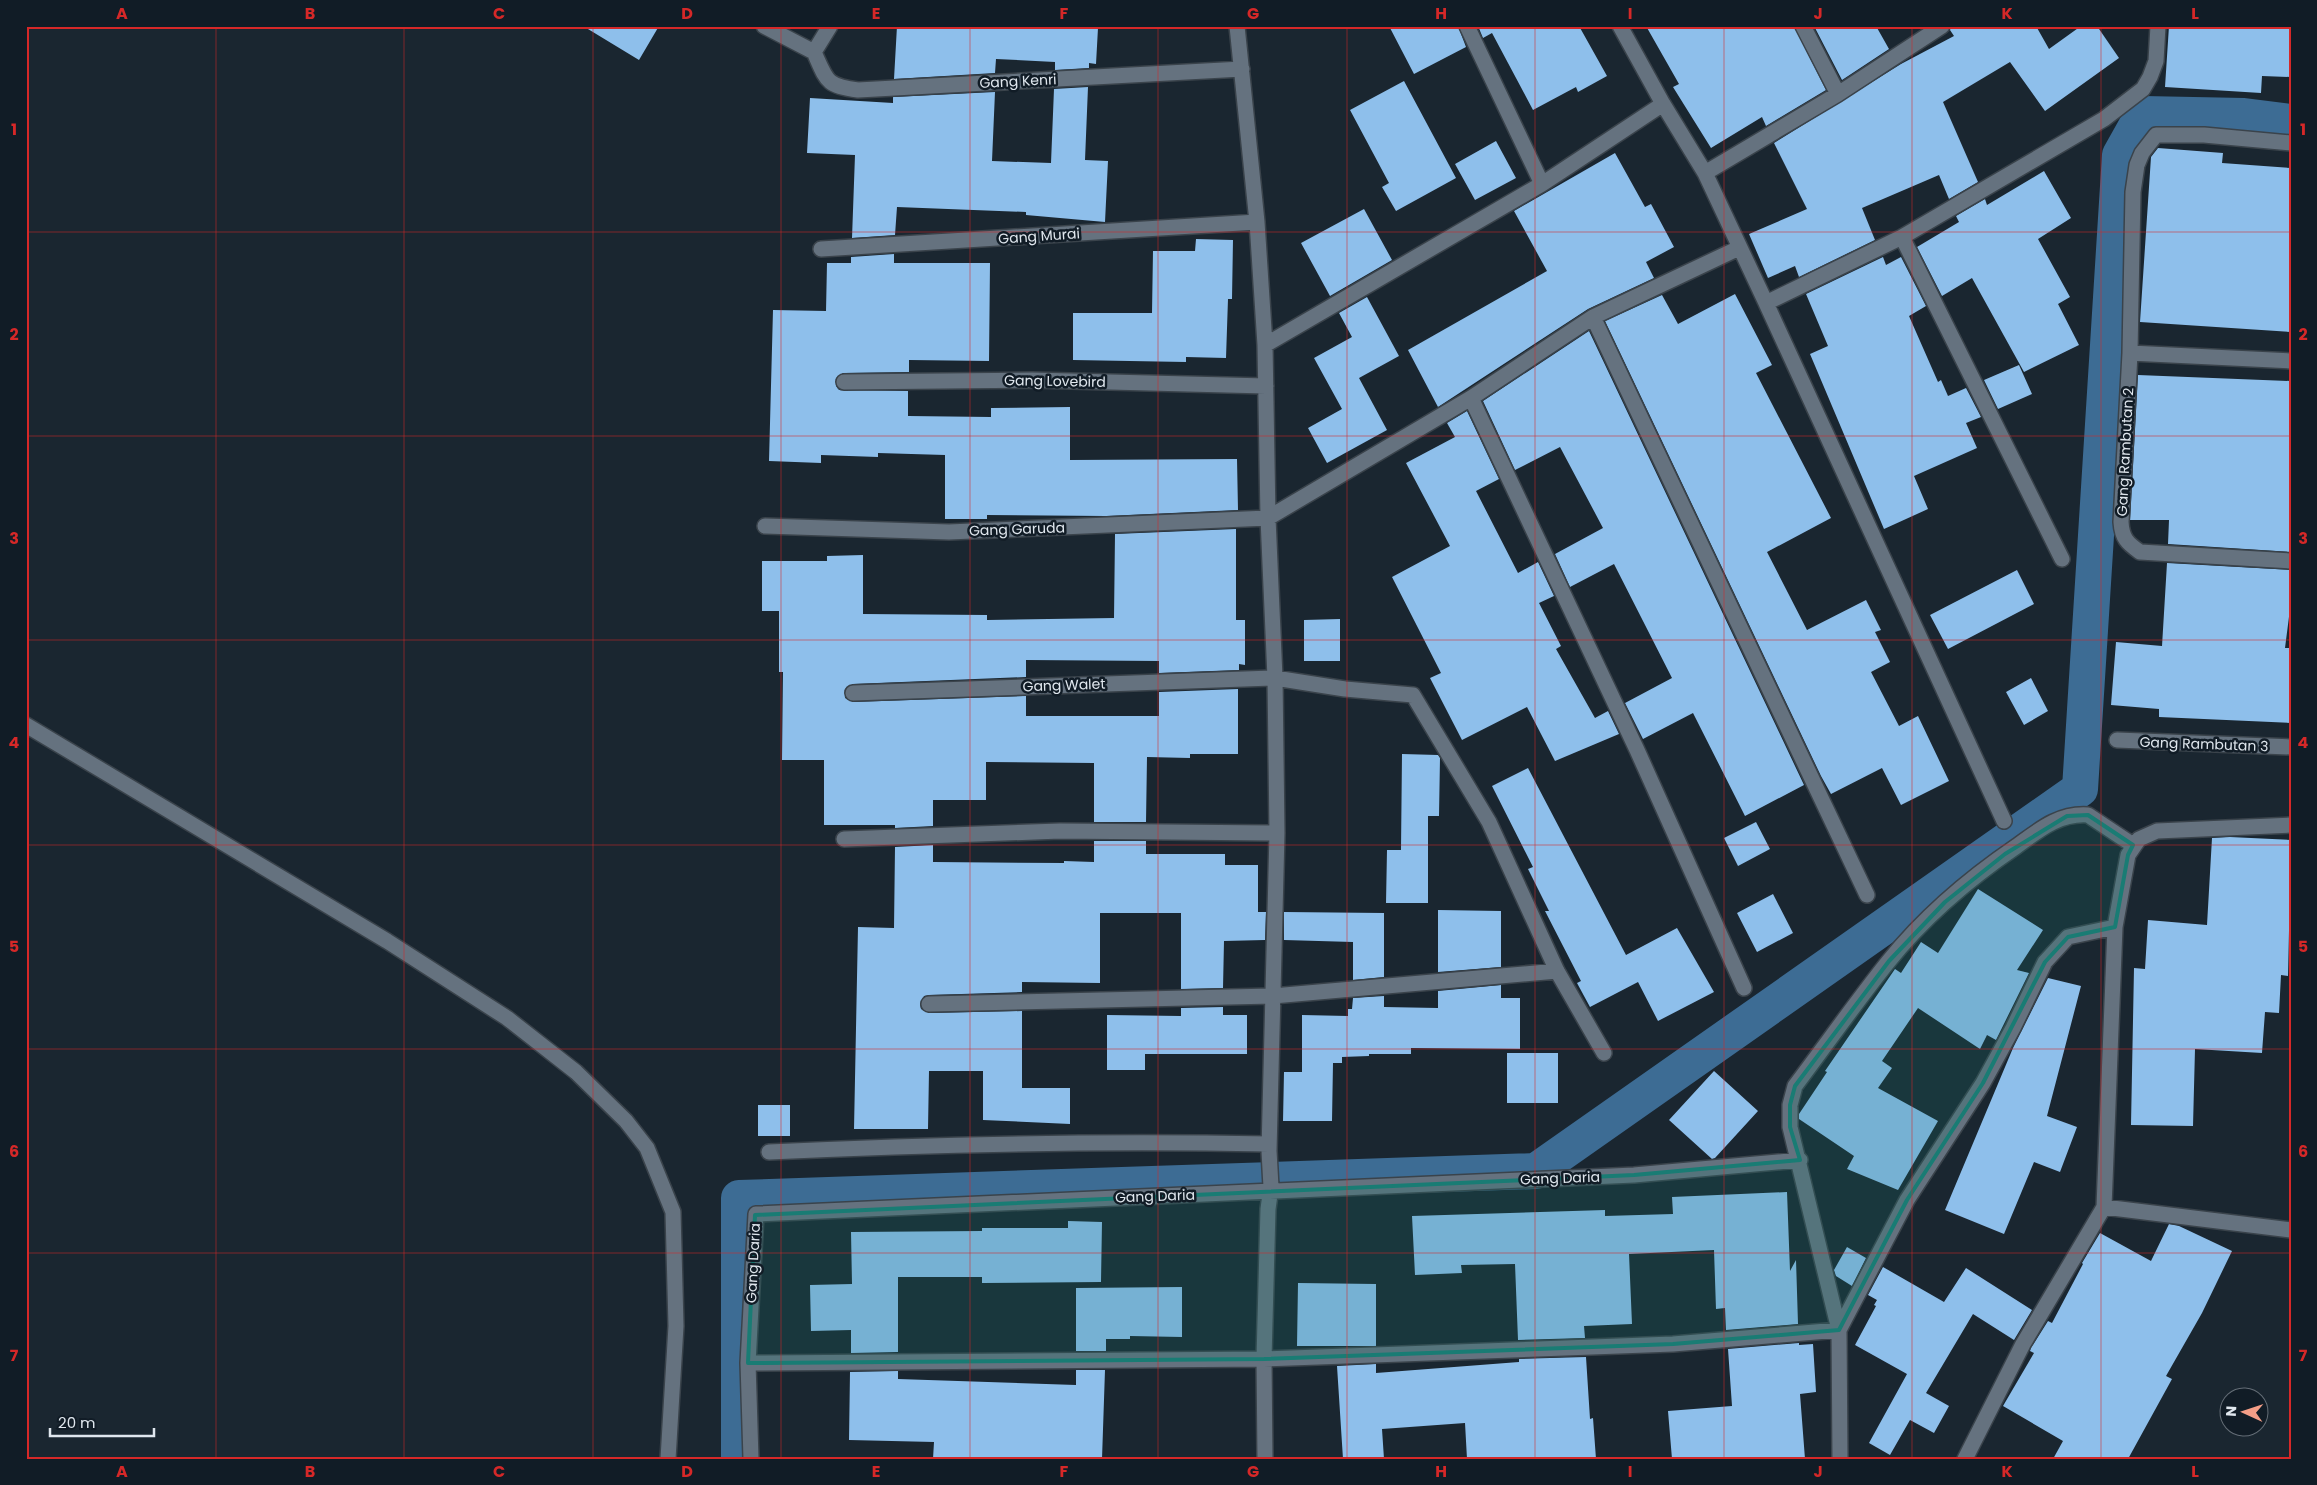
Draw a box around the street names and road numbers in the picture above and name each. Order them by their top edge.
street label: Gang Kenri [979,69,1057,93]
street label: Gang Murai [998,223,1080,249]
street label: Gang Lovebird [1004,370,1106,392]
street label: Gang Rambutan 2 [2112,387,2138,517]
street label: Gang Garuda [969,517,1065,541]
street label: Gang Walet [1022,674,1106,696]
street label: Gang Rambutan 3 [2139,732,2269,756]
street label: Gang Daria [1520,1167,1600,1189]
street label: Gang Daria [1115,1185,1195,1207]
street label: Gang Daria [741,1223,765,1303]

